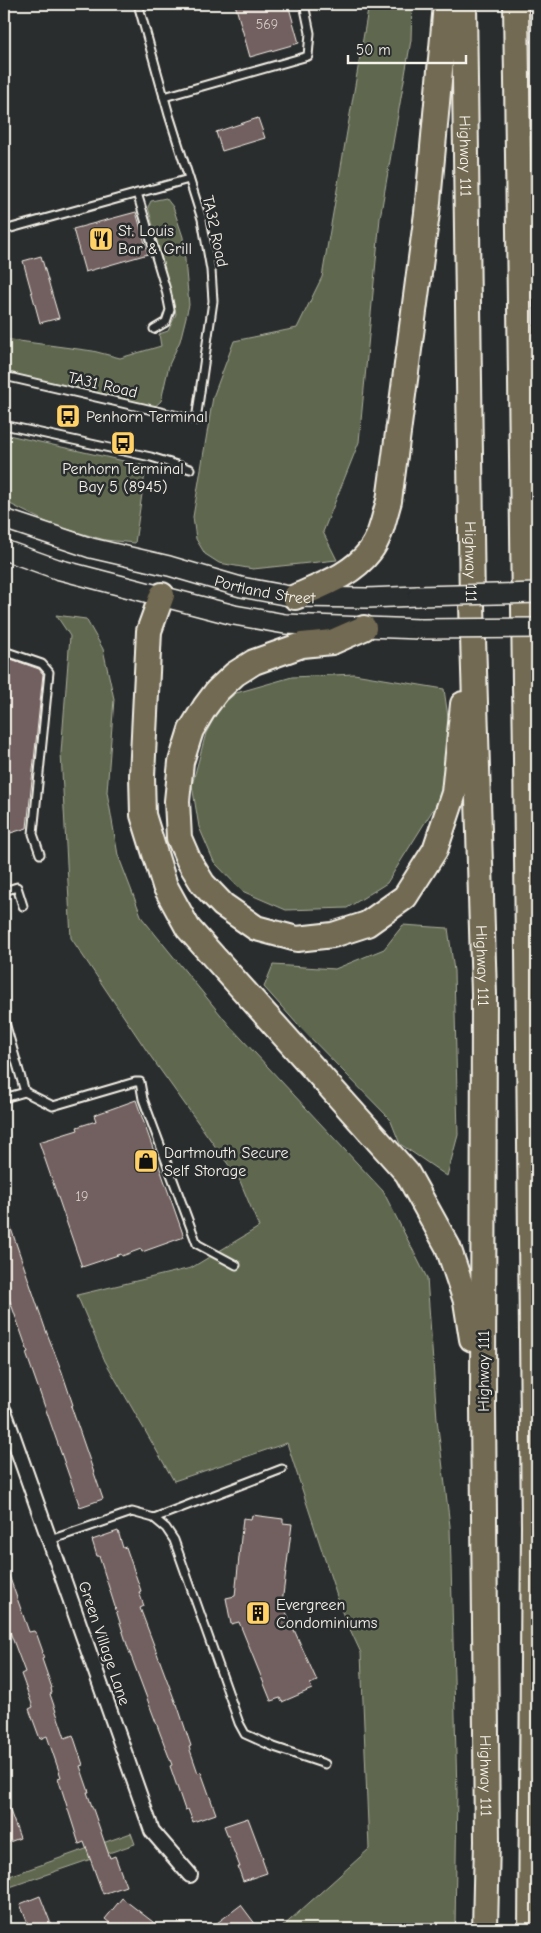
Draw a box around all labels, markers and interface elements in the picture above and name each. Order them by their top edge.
house number: 569 [256,16,278,33]
scale bar [348,32,466,64]
text: 50 m [356,41,391,59]
street label: Highway 111 [455,115,475,197]
street label: TA32 Road [199,194,231,269]
place label: St. Louis Bar & Grill [118,222,192,258]
restaurant icon: St. Louis Bar & Grill [88,226,114,252]
street label: TA31 Road [66,368,139,402]
bus stop icon: Penhorn Terminal [55,403,81,429]
place label: Penhorn Terminal [86,408,208,426]
bus stop icon: Penhorn Terminal Bay 5 (8945) [110,430,136,456]
place label: Penhorn Terminal Bay 5 (8945) [62,460,184,496]
street label: Highway 111 [461,521,480,603]
street label: Portland Street [212,572,316,607]
street label: Highway 111 [472,925,492,1006]
place label: Dartmouth Secure Self Storage [164,1144,288,1180]
shop icon: Dartmouth Secure Self Storage [133,1148,159,1174]
house number: 19 [76,1188,88,1205]
street label: Highway 111 [475,1330,493,1412]
street label: Green Village Lane [74,1579,134,1708]
place label: Evergreen Condominiums [276,1596,378,1632]
building icon: Evergreen Condominiums [245,1600,271,1626]
street label: Highway 111 [476,1735,495,1817]

